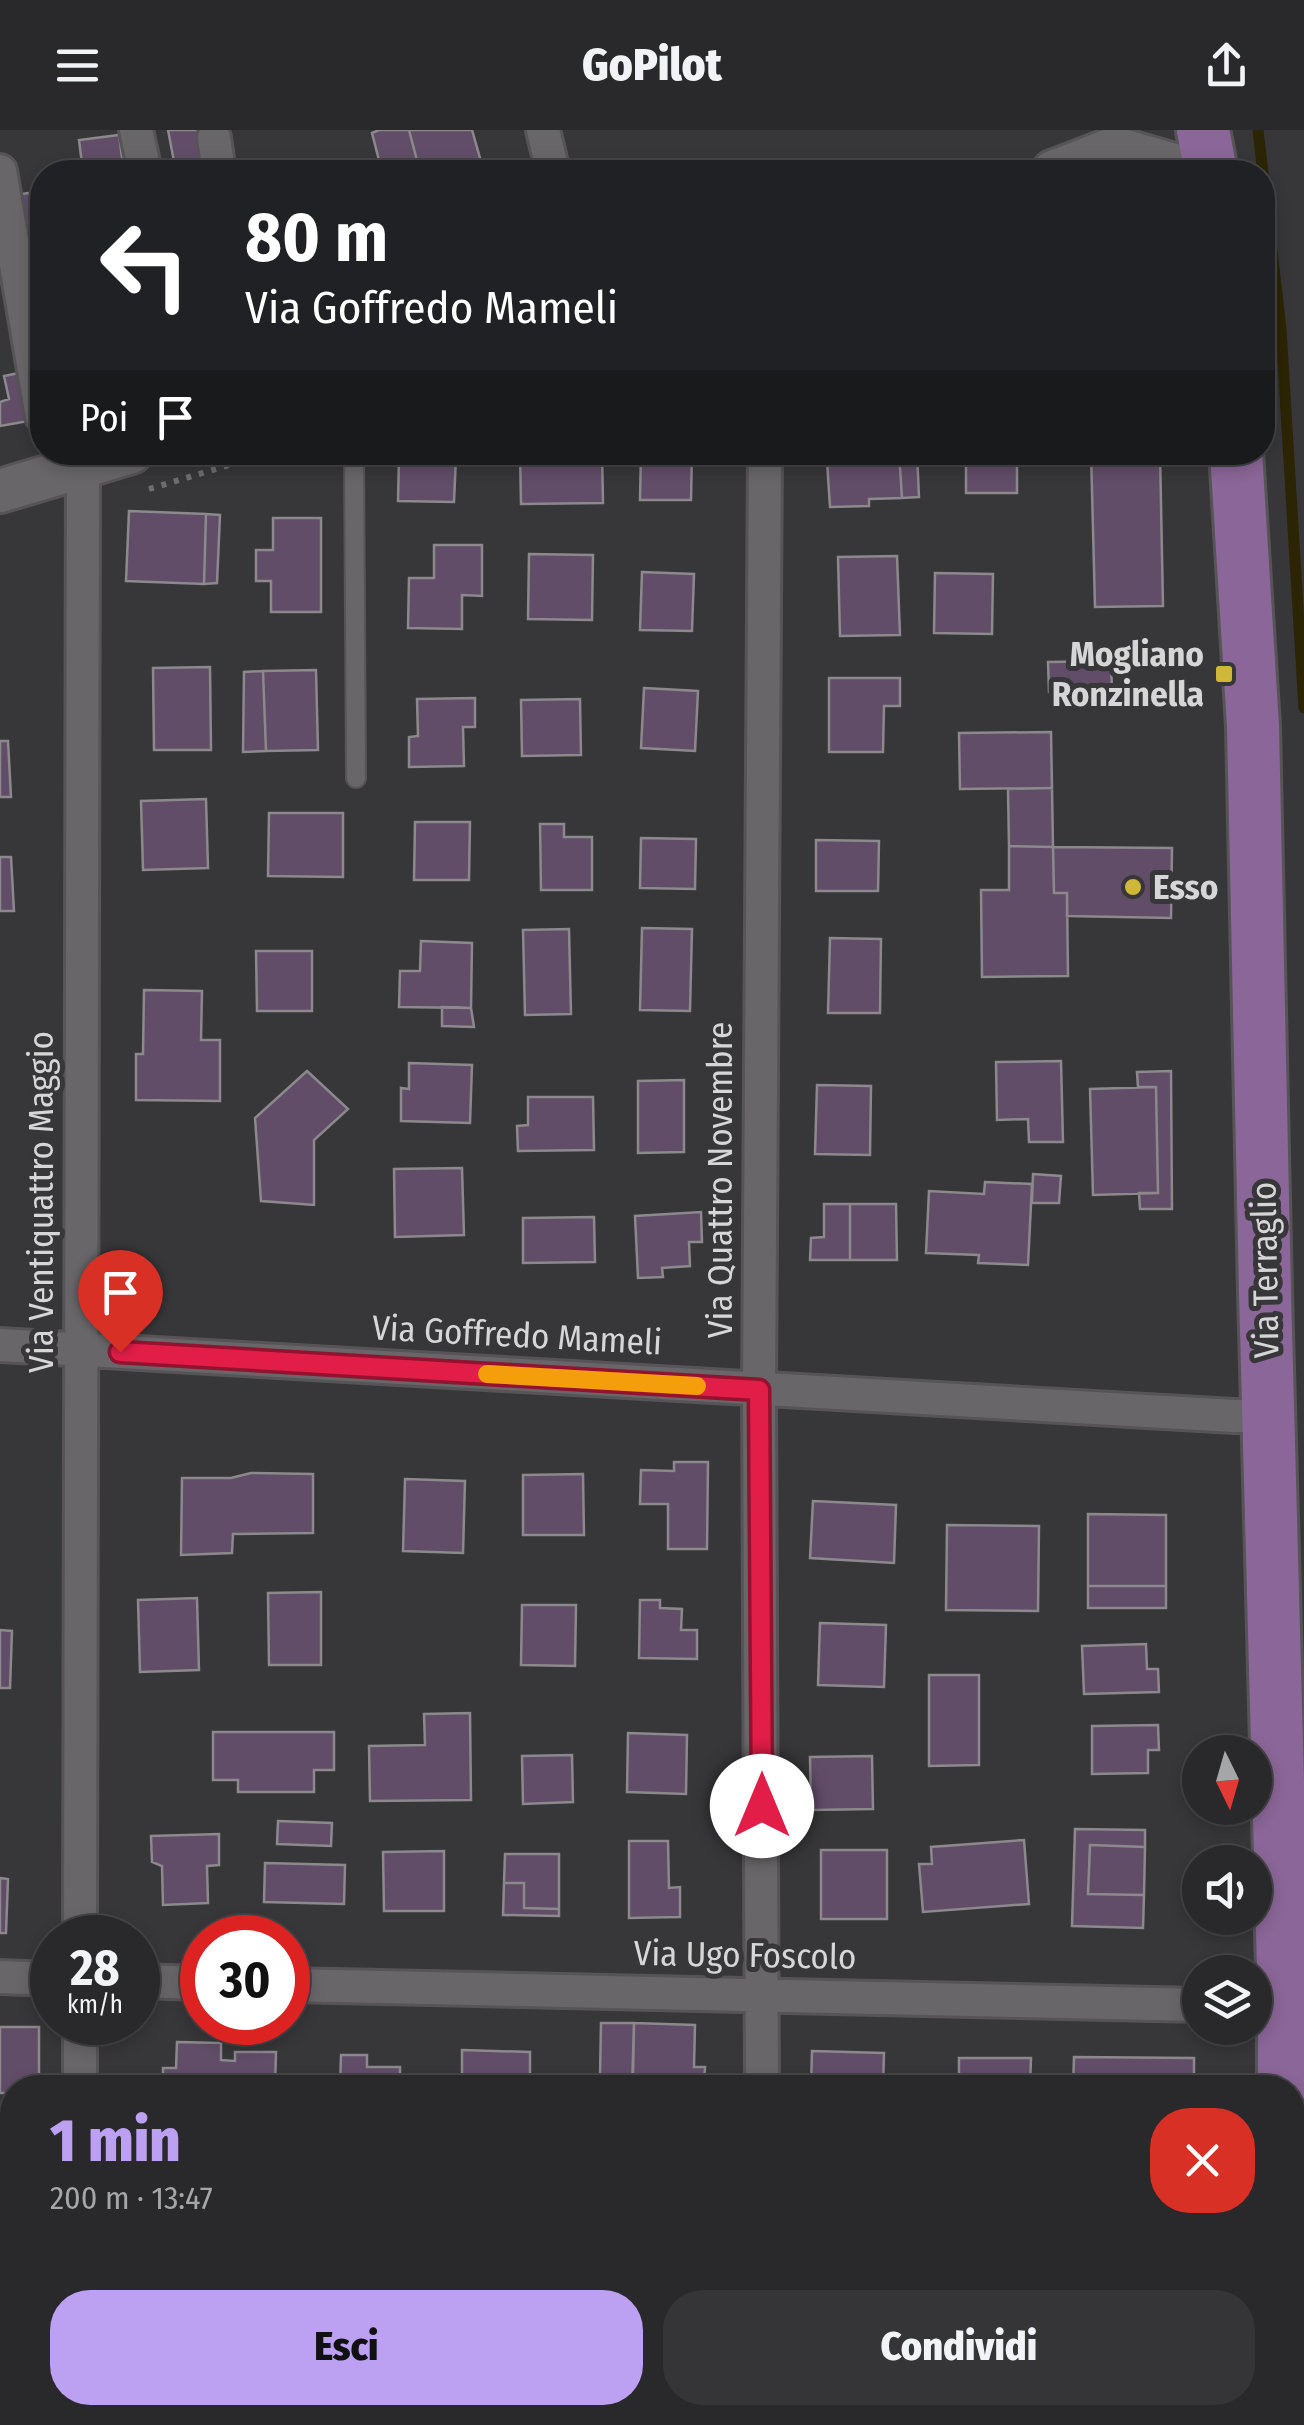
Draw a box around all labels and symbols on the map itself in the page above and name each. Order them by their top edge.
place label: Mogliano Ronzinella [1052,633,1204,715]
marker: Mogliano Ronzinella [1213,663,1235,685]
place label: Esso [1153,866,1219,908]
marker: Esso [1122,876,1144,898]
street label: Via Quattro Novembre [699,1022,741,1338]
street label: Via Ventiquattro Maggio [20,1031,62,1373]
street label: Via Terraglio [1242,1181,1288,1359]
pin [78,1250,163,1353]
street label: Via Goffredo Mameli [371,1306,663,1364]
north arrow [1182,1735,1272,1825]
position arrow [710,1754,814,1858]
speed limit sign: 30 [180,1915,310,2045]
street label: Via Ugo Foscolo [633,1932,857,1978]

